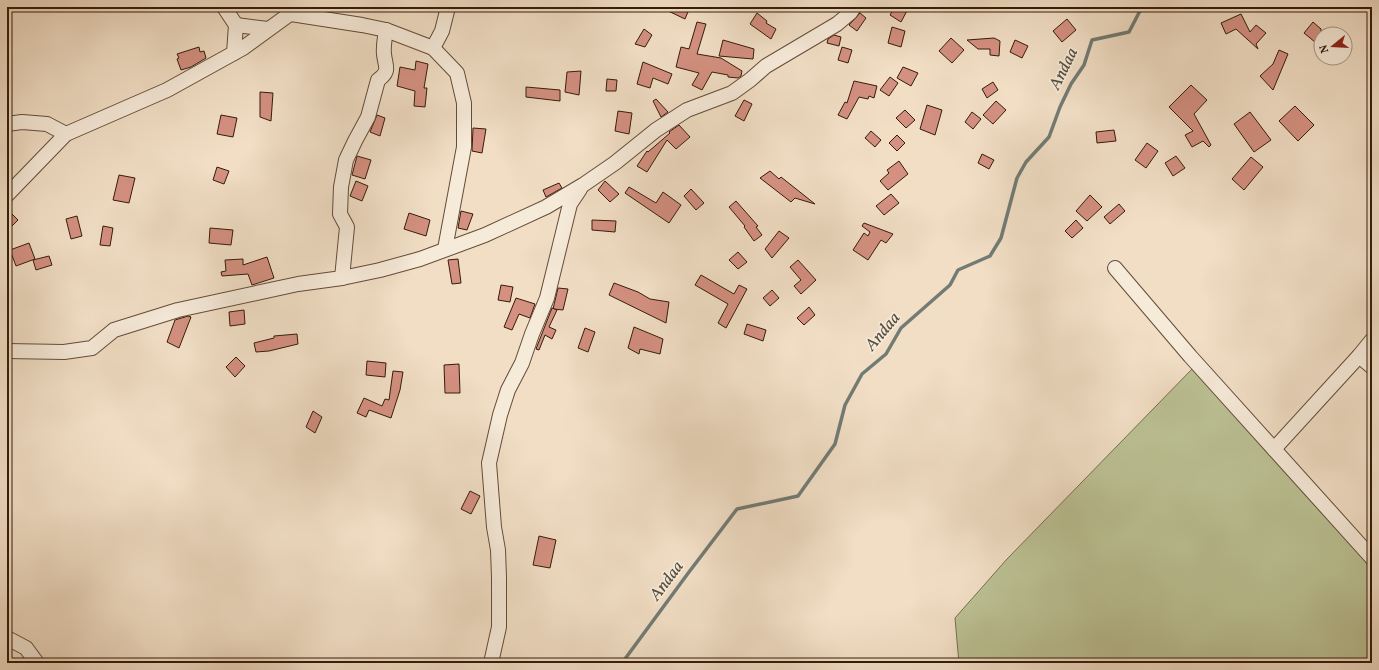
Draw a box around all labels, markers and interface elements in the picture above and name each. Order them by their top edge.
north arrow [1313,26,1353,66]
text: N [1317,43,1333,55]
water label: Andaa [1044,44,1084,95]
water label: Andaa [859,308,906,357]
water label: Andaa [644,556,690,606]

